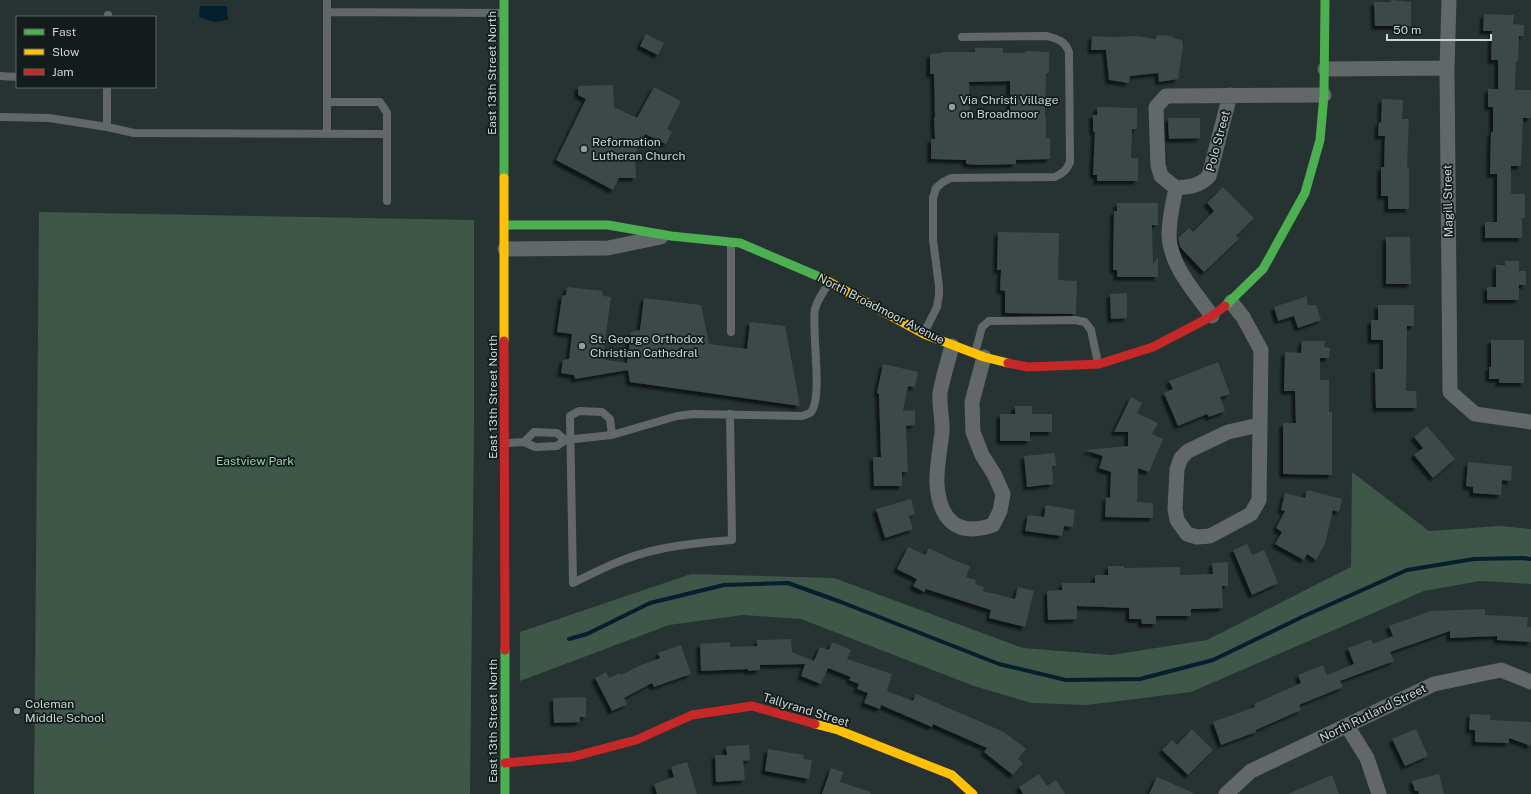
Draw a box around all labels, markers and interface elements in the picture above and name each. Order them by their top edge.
street label: East 13th Street North [485,11,499,135]
legend [16,16,156,88]
scale bar [1387,16,1491,42]
text: 50 m [1393,23,1421,37]
text: Fast [52,25,77,39]
text: Slow [52,45,80,59]
text: Jam [52,65,74,79]
place label: Via Christi Village on Broadmoor [960,93,1059,121]
marker: Via Christi Village on Broadmoor [947,102,957,112]
street label: Polo Street [1203,109,1233,173]
place label: Reformation Lutheran Church [592,135,686,163]
marker: Reformation Lutheran Church [579,144,589,154]
street label: Magill Street [1440,164,1456,238]
street label: North Broadmoor Avenue [815,271,947,347]
place label: St. George Orthodox Christian Cathedral [590,332,704,360]
street label: East 13th Street North [486,335,500,459]
marker: St. George Orthodox Christian Cathedral [577,341,587,351]
park label: Eastview Park [216,454,294,468]
street label: East 13th Street North [486,659,500,783]
street label: North Rutland Street [1317,681,1429,745]
street label: Tallyrand Street [761,690,851,730]
place label: Coleman Middle School [25,697,105,725]
marker: Coleman Middle School [12,706,22,716]

